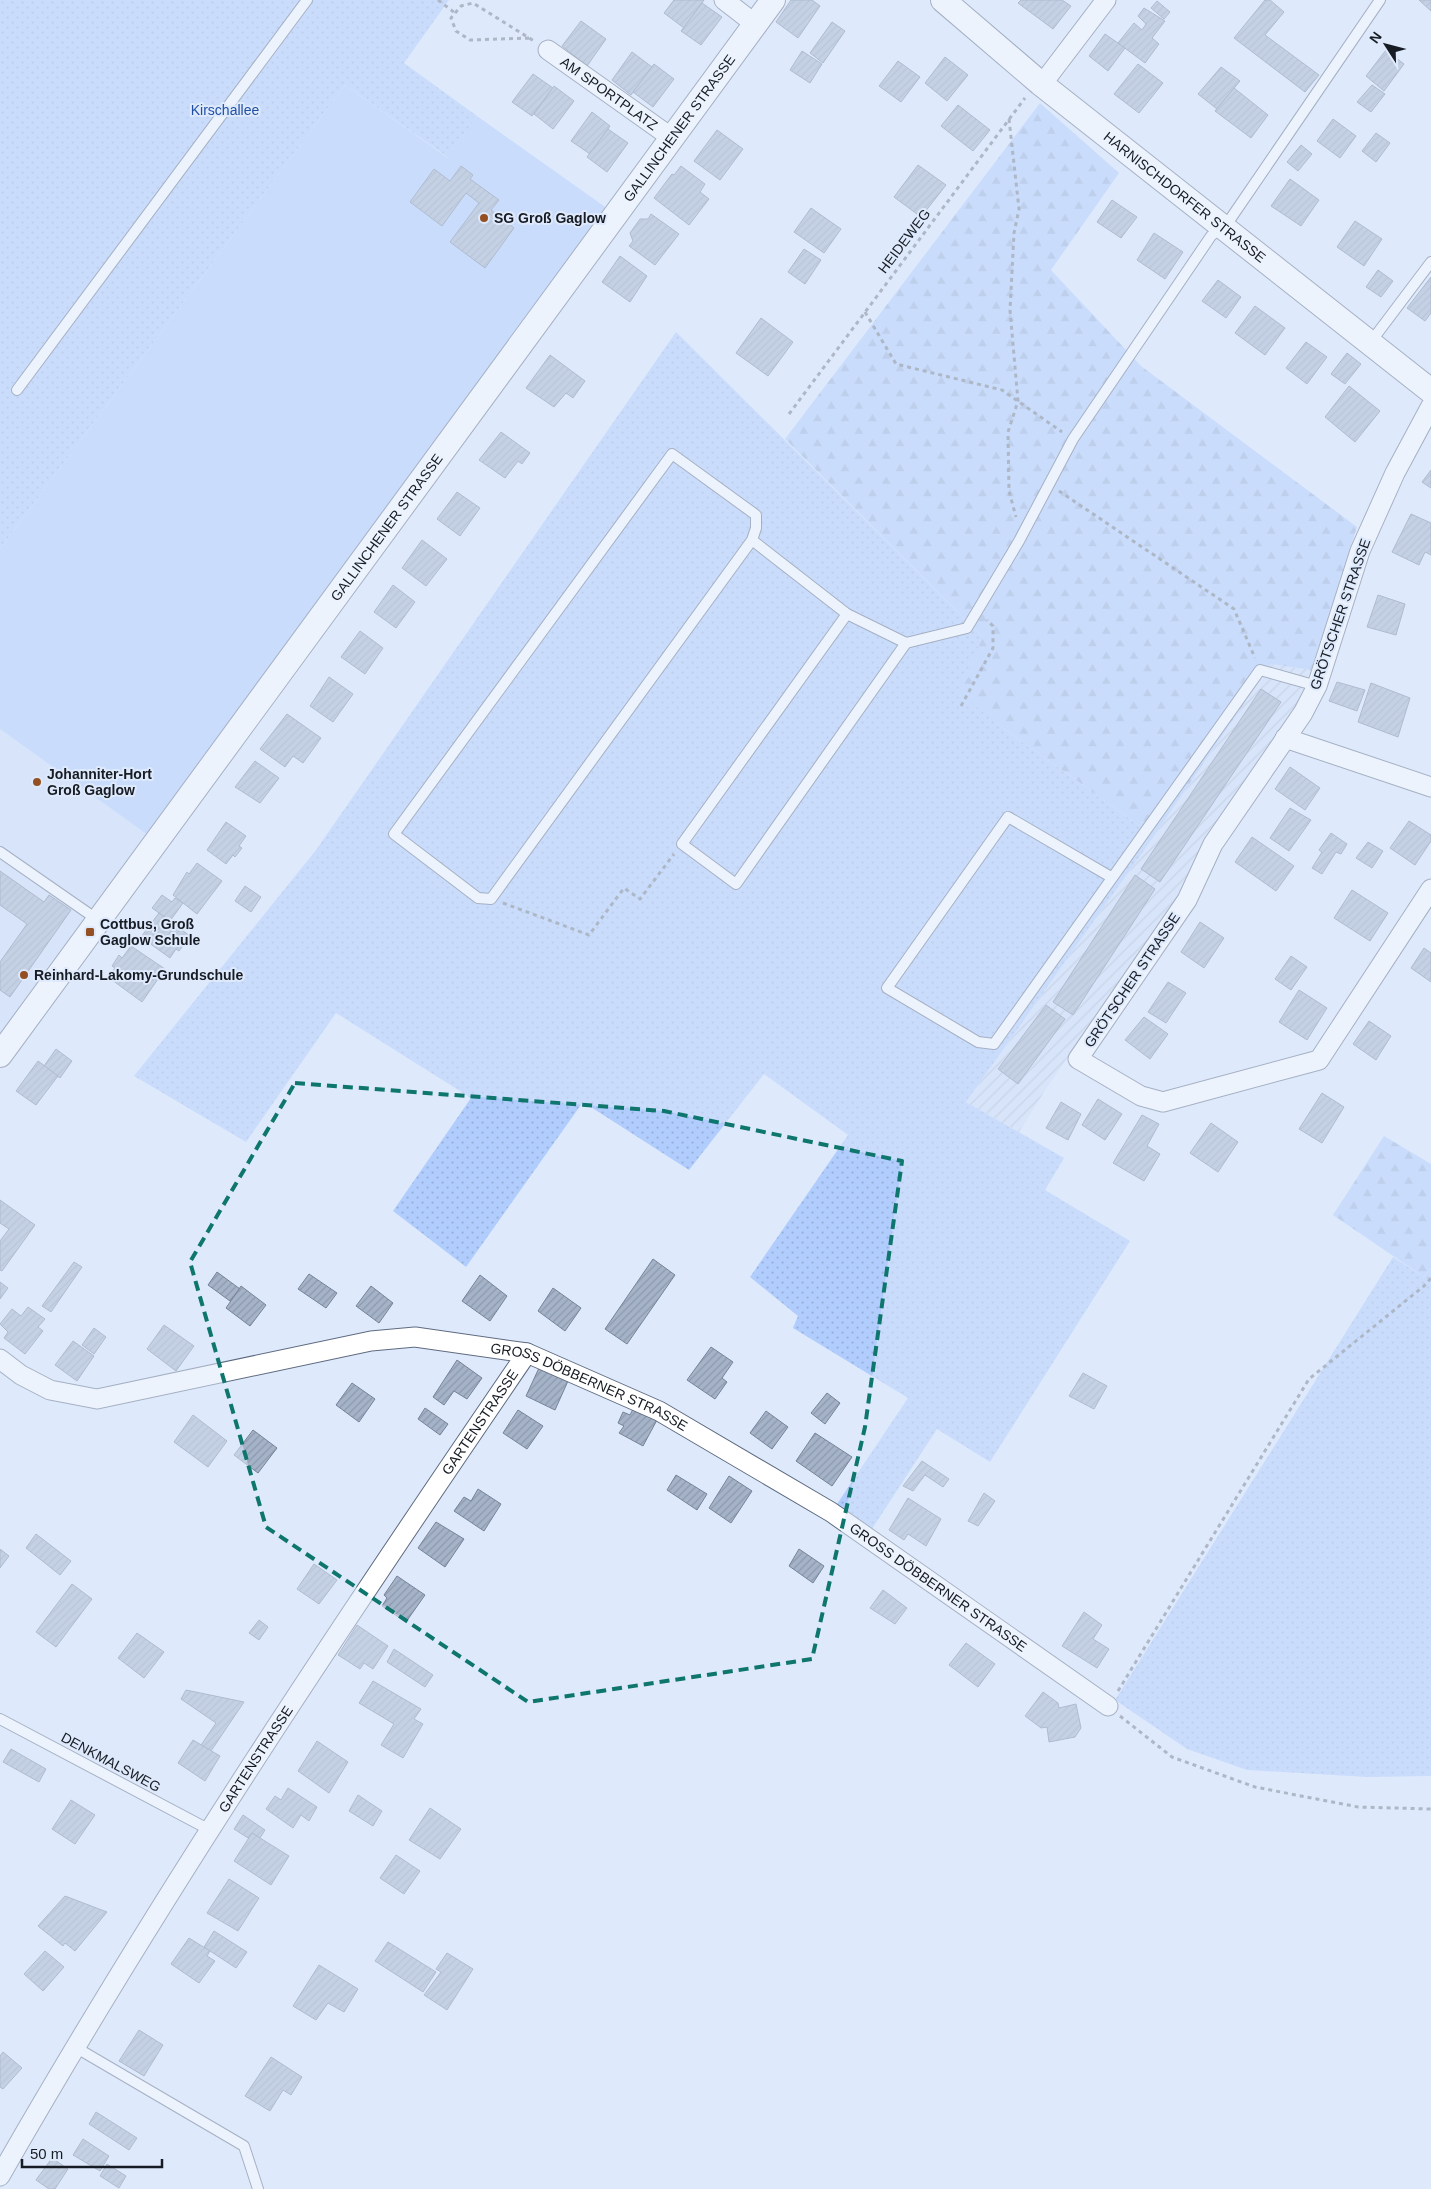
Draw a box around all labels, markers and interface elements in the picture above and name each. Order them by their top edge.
north arrow [1361,20,1411,70]
text: N [1366,29,1385,46]
street label: GALLINCHENER STRASSE [620,52,738,205]
street label: AM SPORTPLATZ [557,53,661,134]
park label: Kirschallee [191,102,259,118]
street label: HARNISCHDORFER STRASSE [1101,128,1269,266]
street label: HEIDEWEG [875,206,933,276]
place label: SG Groß Gaglow [494,210,606,226]
marker: SG Groß Gaglow [478,212,490,224]
street label: GALLINCHENER STRASSE [327,451,446,604]
street label: GRÖTSCHER STRASSE [1306,536,1373,692]
place label: Johanniter-Hort Groß Gaglow [47,766,152,798]
marker: Johanniter-Hort Groß Gaglow [31,776,43,788]
street label: GRÖTSCHER STRASSE [1080,909,1183,1050]
place label: Cottbus, Groß Gaglow Schule [100,916,201,948]
marker: Cottbus, Groß Gaglow Schule [84,926,96,938]
place label: Reinhard-Lakomy-Grundschule [34,967,243,983]
marker: Reinhard-Lakomy-Grundschule [18,969,30,981]
street label: GROSS DÖBBERNER STRASSE [490,1340,690,1434]
street label: GARTENSTRASSE [439,1366,521,1478]
street label: GROSS DÖBBERNER STRASSE [847,1520,1030,1655]
street label: GARTENSTRASSE [215,1703,296,1815]
street label: DENKMALSWEG [58,1729,164,1795]
scale bar [22,2136,162,2168]
text: 50 m [30,2145,63,2162]

